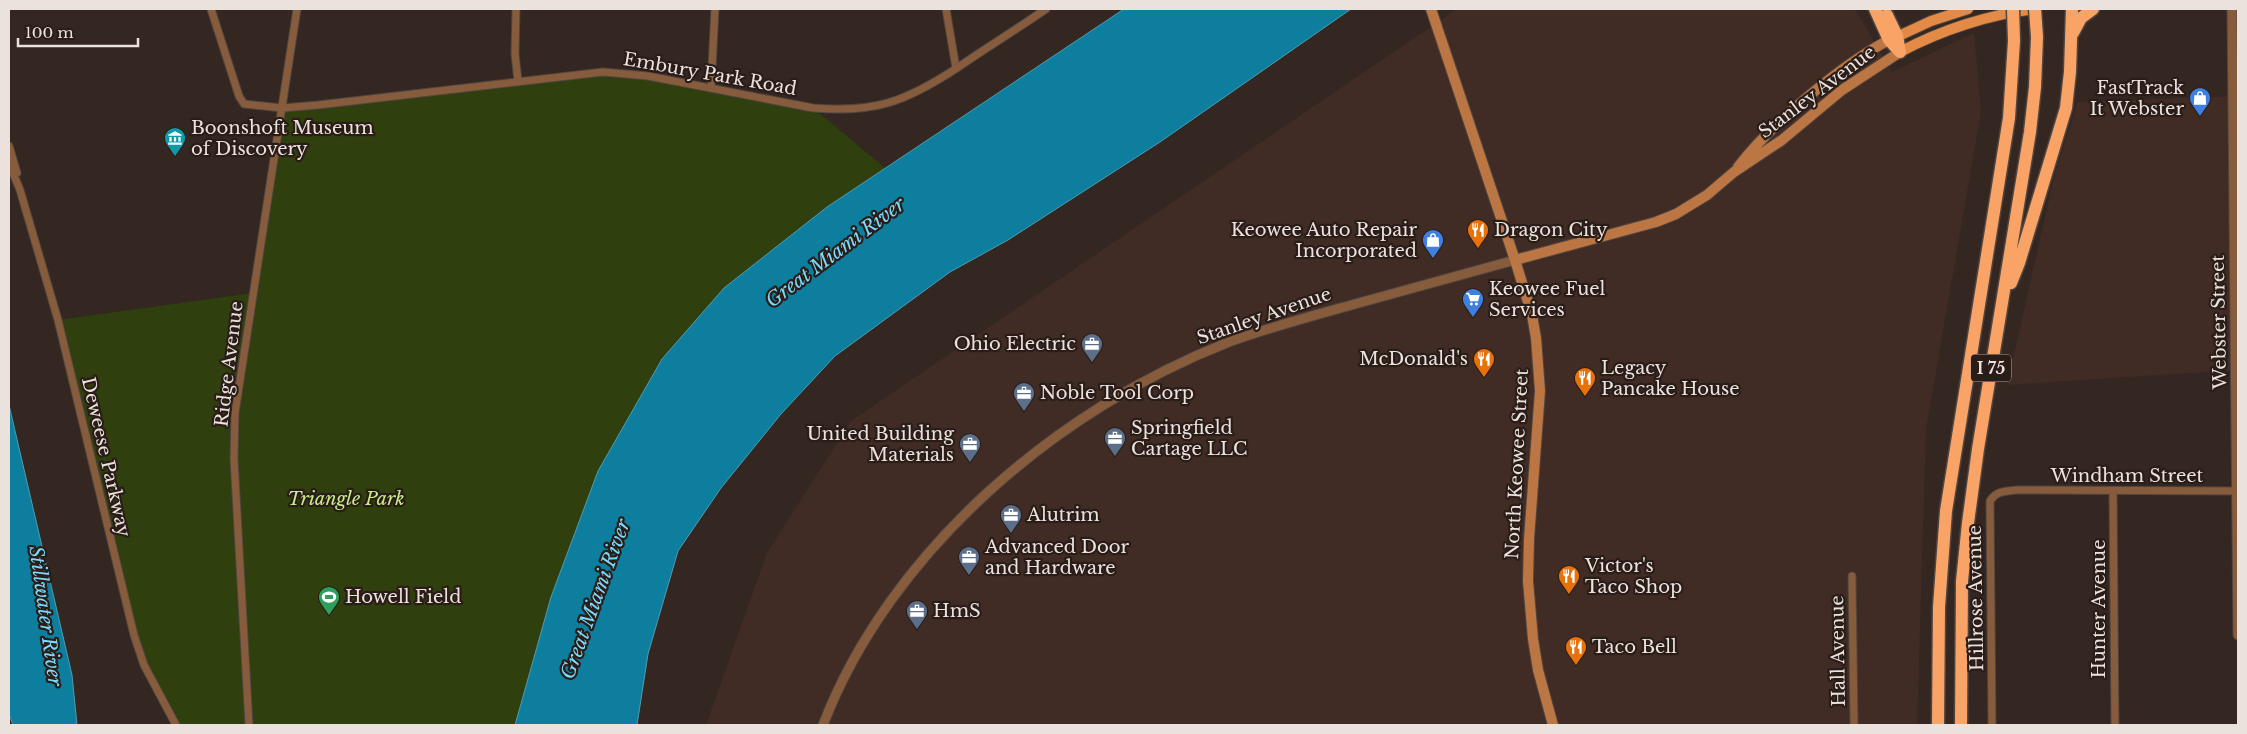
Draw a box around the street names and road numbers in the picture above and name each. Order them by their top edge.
street label: Stanley Avenue [1754,41,1880,143]
street label: Embury Park Road [622,48,798,100]
street label: Webster Street [2207,254,2231,390]
street label: Stanley Avenue [1194,283,1334,349]
street label: Ridge Avenue [210,300,248,428]
road number: I 75 [1971,354,2011,382]
street label: North Keowee Street [1501,368,1533,560]
street label: Deweese Parkway [77,375,135,540]
street label: Windham Street [2050,465,2204,487]
street label: Hillrose Avenue [1964,525,1988,671]
street label: Hunter Avenue [2088,540,2110,678]
street label: Hall Avenue [1826,595,1850,707]

